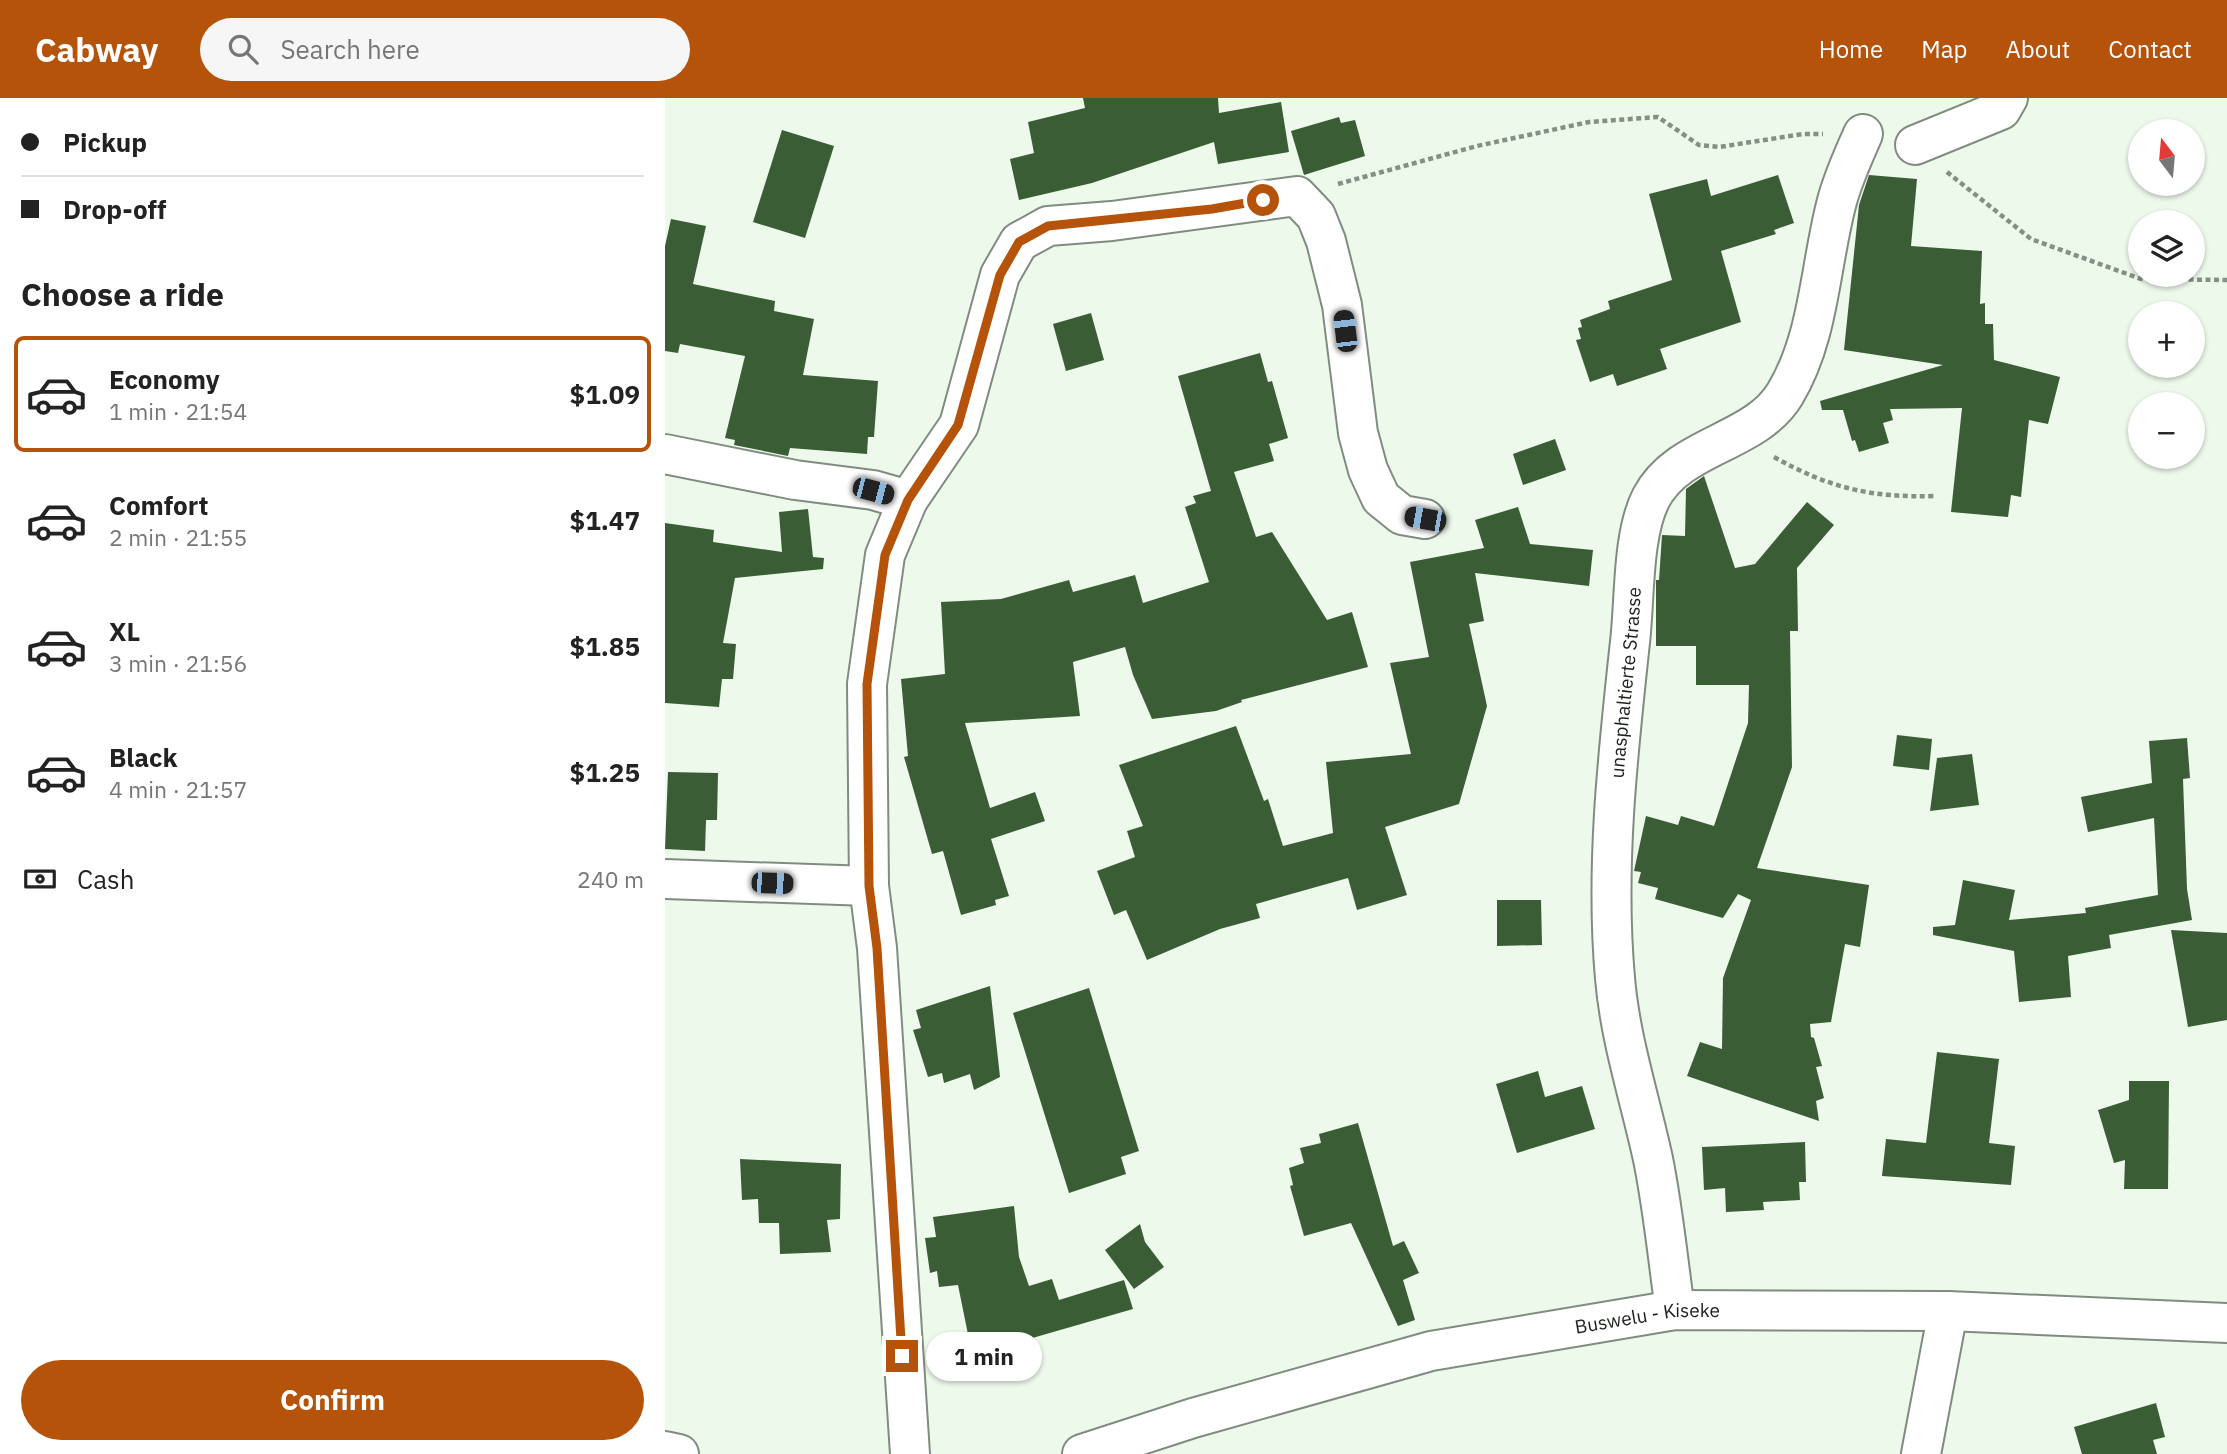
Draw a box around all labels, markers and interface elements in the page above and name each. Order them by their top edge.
search box [200,18,690,81]
text: Cabway [35,28,158,71]
icon: search [224,30,262,68]
text: Search here [280,32,420,66]
text: Home [1819,33,1883,65]
text: Map [1921,33,1967,65]
text: About [2005,33,2070,65]
text: Contact [2108,33,2192,65]
north arrow [2128,119,2205,196]
map controls [2128,119,2205,469]
text: Pickup [63,125,147,159]
route start [1247,184,1279,216]
text: Drop-off [63,192,166,226]
button: layers [2128,210,2205,287]
text: Choose a ride [21,273,224,315]
button: + [2128,301,2205,378]
car [1333,309,1358,353]
text: Economy [109,362,220,396]
icon: car [25,363,88,426]
text: $1.09 [570,377,640,411]
button: − [2128,392,2205,469]
text: 1 min · 21:54 [109,396,247,426]
car [850,475,897,507]
text: Comfort [109,488,208,522]
icon: car [25,489,88,552]
text: $1.47 [570,503,640,537]
car [1403,505,1448,533]
text: 2 min · 21:55 [109,522,247,552]
street label: unasphaltierte Strasse [1605,586,1646,779]
text: XL [109,614,140,648]
icon: car [25,615,88,678]
text: $1.85 [570,629,640,663]
text: 3 min · 21:56 [109,648,247,678]
text: Black [109,740,177,774]
icon: car [25,741,88,804]
text: $1.25 [570,755,640,789]
text: 4 min · 21:57 [109,774,247,804]
icon: cash [21,860,59,898]
text: Cash [77,862,134,896]
text: 240 m [577,864,644,894]
car [751,872,794,894]
street label: Buswelu - Kiseke [1573,1298,1720,1339]
callout: 1 min [927,1332,1042,1380]
route end [886,1340,918,1372]
text: 1 min [954,1341,1014,1371]
button: Confirm [21,1360,644,1440]

